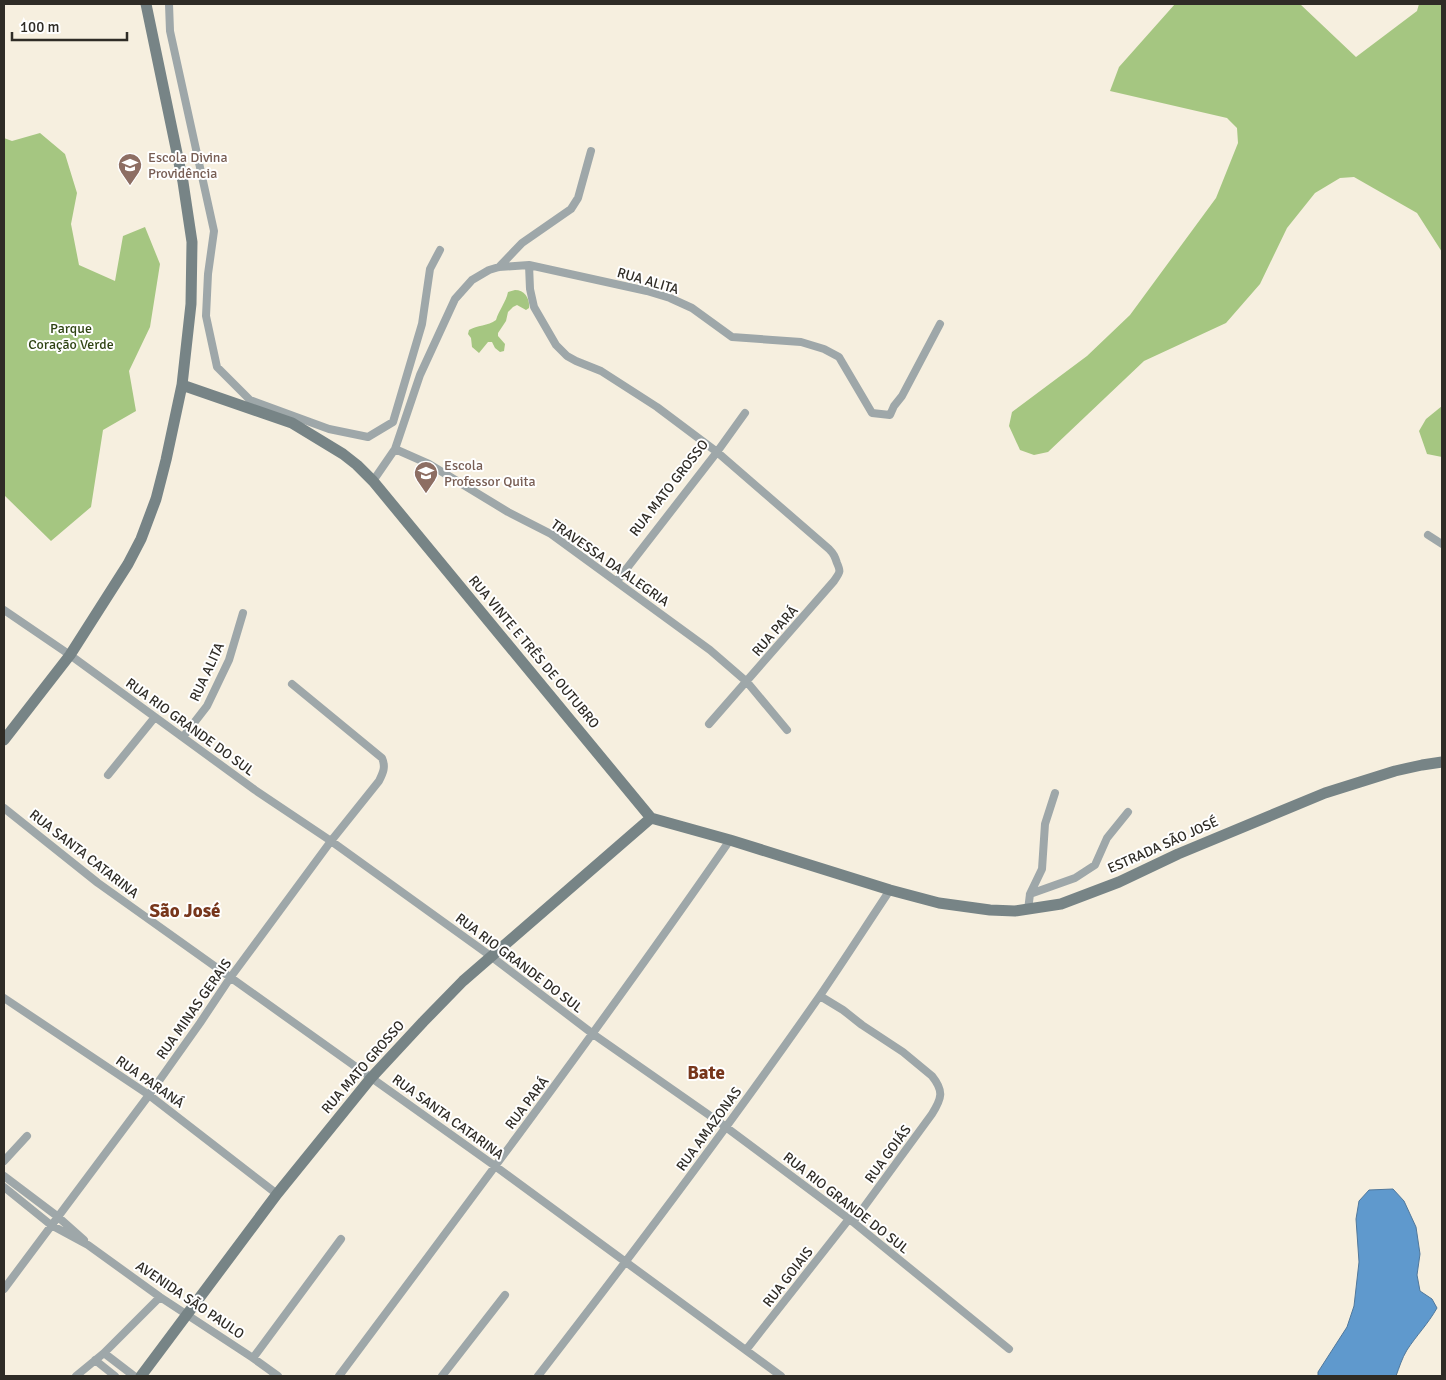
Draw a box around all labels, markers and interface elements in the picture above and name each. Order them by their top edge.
scale bar [12,10,128,42]
text: 100 m [20,18,60,36]
place label: Escola Divina Providência [148,149,228,182]
school or university icon: Escola Divina Providência [117,152,143,186]
street label: RUA ALITA [615,264,681,298]
park label: Parque Coração Verde [28,320,114,353]
street label: RUA MATO GROSSO [626,436,712,540]
place label: Escola Professor Quita [444,457,536,490]
school or university icon: Escola Professor Quita [413,460,439,494]
street label: TRAVESSA DA ALEGRIA [548,516,673,610]
street label: RUA VINTE E TRÊS DE OUTUBRO [465,572,603,732]
street label: RUA PARÁ [748,602,802,660]
street label: RUA ALITA [186,639,228,704]
street label: RUA RIO GRANDE DO SUL [122,675,258,779]
street label: RUA SANTA CATARINA [26,806,142,902]
street label: ESTRADA SÃO JOSÉ [1105,813,1221,877]
district label: São José [149,899,221,923]
street label: RUA RIO GRANDE DO SUL [452,910,586,1016]
street label: RUA MINAS GERAIS [153,955,235,1063]
street label: RUA MATO GROSSO [318,1017,408,1117]
street label: RUA PARANÁ [112,1052,188,1112]
district label: Bate [687,1061,725,1085]
street label: RUA SANTA CATARINA [389,1071,507,1163]
street label: RUA PARÁ [502,1073,553,1133]
street label: RUA AMAZONAS [673,1083,745,1174]
street label: RUA GOIÁS [861,1121,915,1186]
street label: RUA RIO GRANDE DO SUL [780,1149,912,1257]
street label: RUA GOIAIS [759,1243,817,1310]
street label: AVENIDA SÃO PAULO [132,1257,248,1343]

